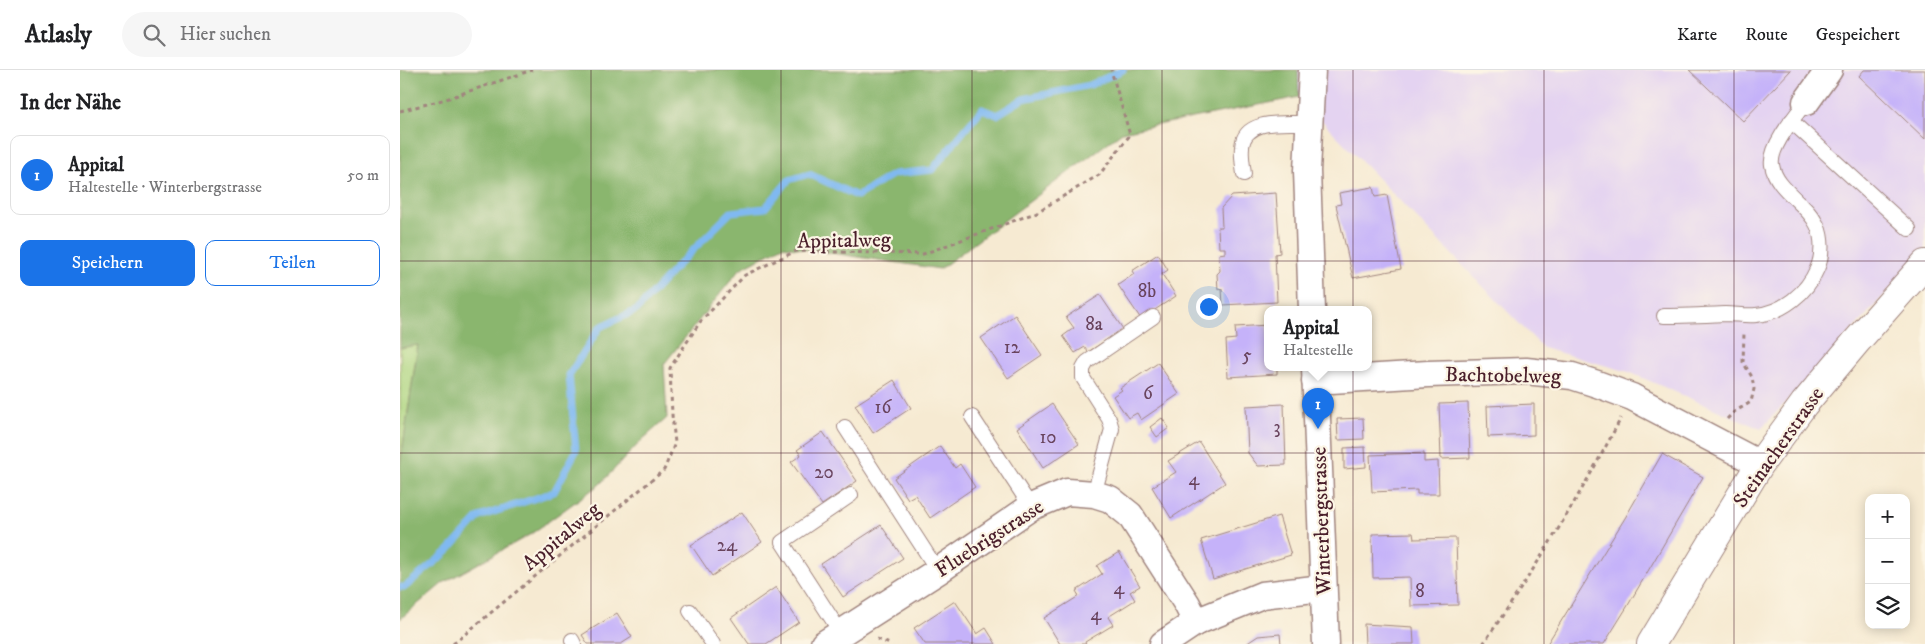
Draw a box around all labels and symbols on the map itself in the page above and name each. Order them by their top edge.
street label: Appitalweg [797,227,892,255]
house number: 8b [1138,280,1156,303]
your location [1196,294,1222,320]
house number: 8a [1085,313,1103,336]
house number: 12 [1004,336,1021,359]
house number: 5 [1242,344,1252,367]
street label: Bachtobelweg [1445,362,1562,390]
house number: 6 [1143,382,1154,405]
street label: Steinacherstrasse [1728,382,1830,513]
pin: 1 [1302,388,1334,429]
house number: 16 [875,396,893,419]
house number: 3 [1273,416,1281,439]
house number: 10 [1039,426,1057,449]
street label: Winterbergstrasse [1306,446,1338,597]
house number: 20 [814,461,834,484]
house number: 4 [1189,468,1201,491]
street label: Fluebrigstrasse [930,494,1049,584]
street label: Appitalweg [517,496,607,577]
house number: 24 [717,534,738,557]
house number: 4 [1114,577,1126,600]
house number: 8 [1415,580,1425,603]
house number: 4 [1091,603,1103,626]

